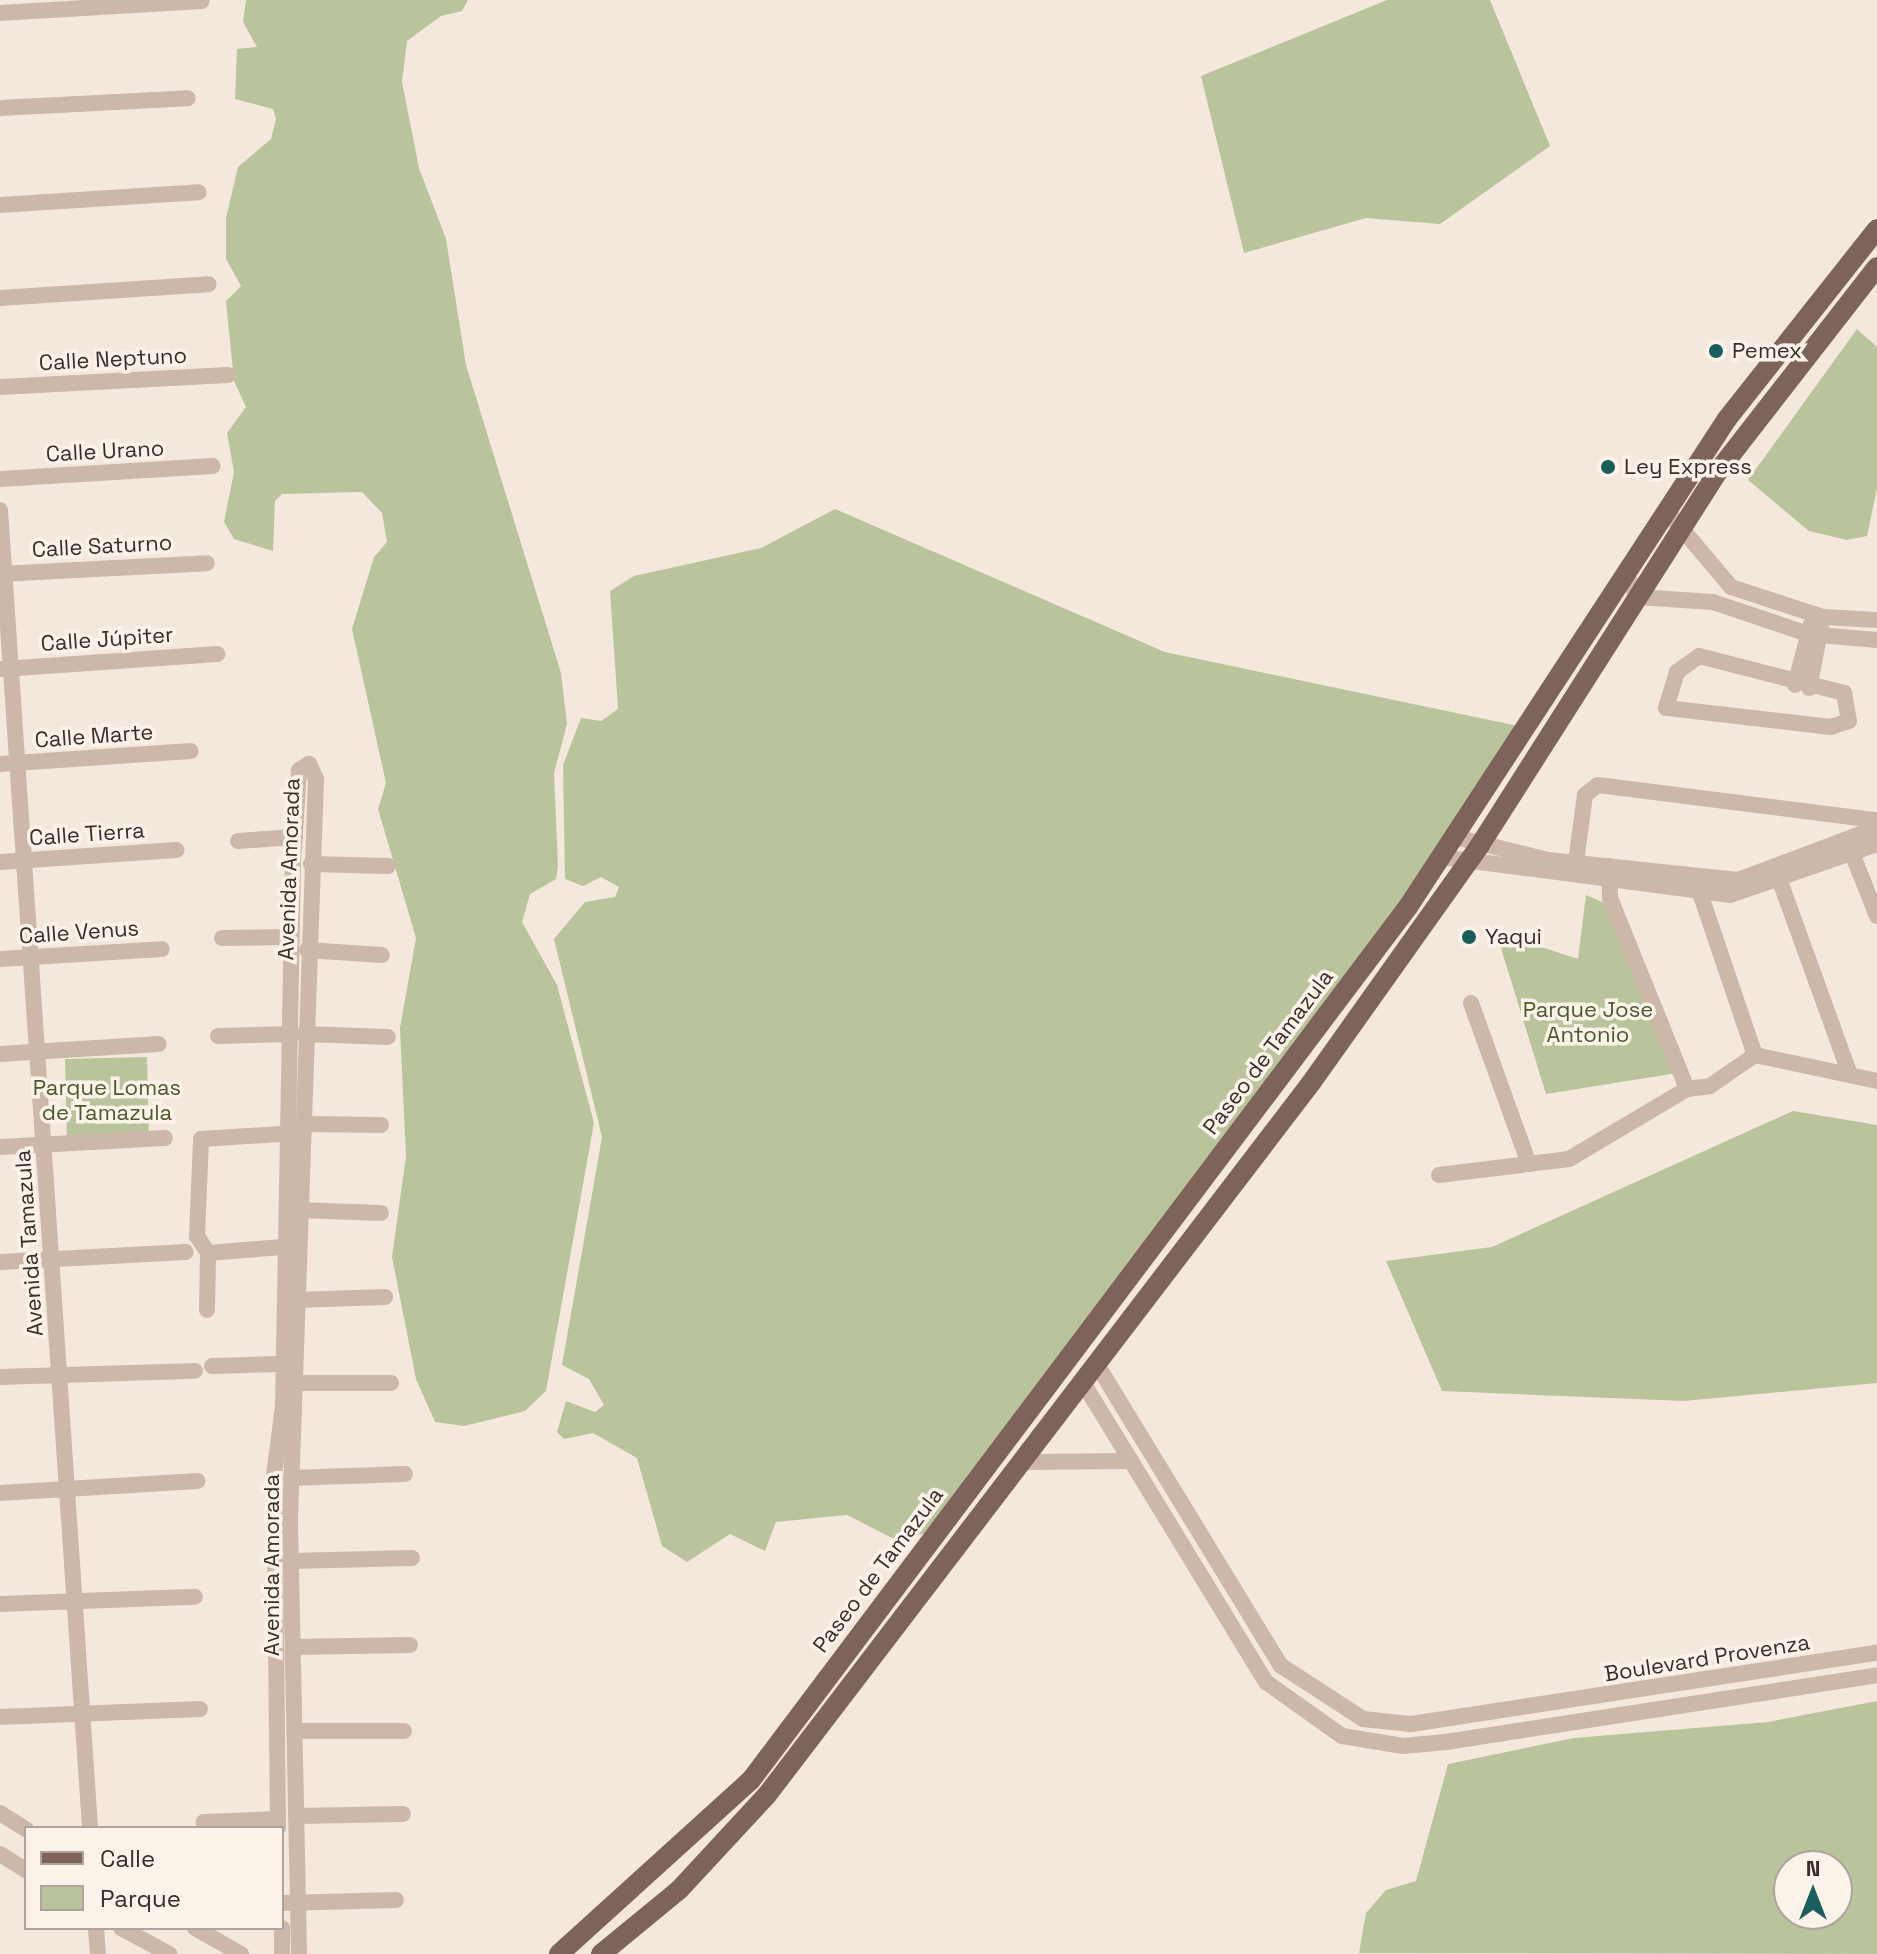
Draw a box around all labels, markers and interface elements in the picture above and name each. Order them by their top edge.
place label: Pemex [1732,338,1802,364]
street label: Calle Neptuno [38,342,188,376]
marker: Pemex [1707,342,1725,360]
street label: Calle Urano [45,435,165,467]
place label: Ley Express [1624,454,1752,480]
marker: Ley Express [1599,458,1617,476]
street label: Calle Saturno [31,529,173,563]
street label: Calle Júpiter [40,621,174,657]
street label: Calle Marte [34,719,154,753]
street label: Avenida Amorada [273,777,305,961]
street label: Calle Tierra [28,817,146,851]
street label: Calle Venus [18,915,140,949]
place label: Yaqui [1485,924,1542,950]
marker: Yaqui [1460,928,1478,946]
street label: Paseo de Tamazula [1197,964,1339,1140]
park label: Parque Jose Antonio [1523,996,1653,1048]
park label: Parque Lomas de Tamazula [33,1074,181,1126]
street label: Avenida Tamazula [9,1149,49,1337]
street label: Avenida Amorada [259,1474,285,1656]
street label: Paseo de Tamazula [807,1482,949,1658]
street label: Boulevard Provenza [1602,1629,1812,1687]
legend [24,1826,284,1930]
text: Calle [100,1843,155,1874]
north arrow [1773,1850,1853,1930]
text: N [1806,1854,1820,1882]
text: Parque [100,1883,181,1914]

